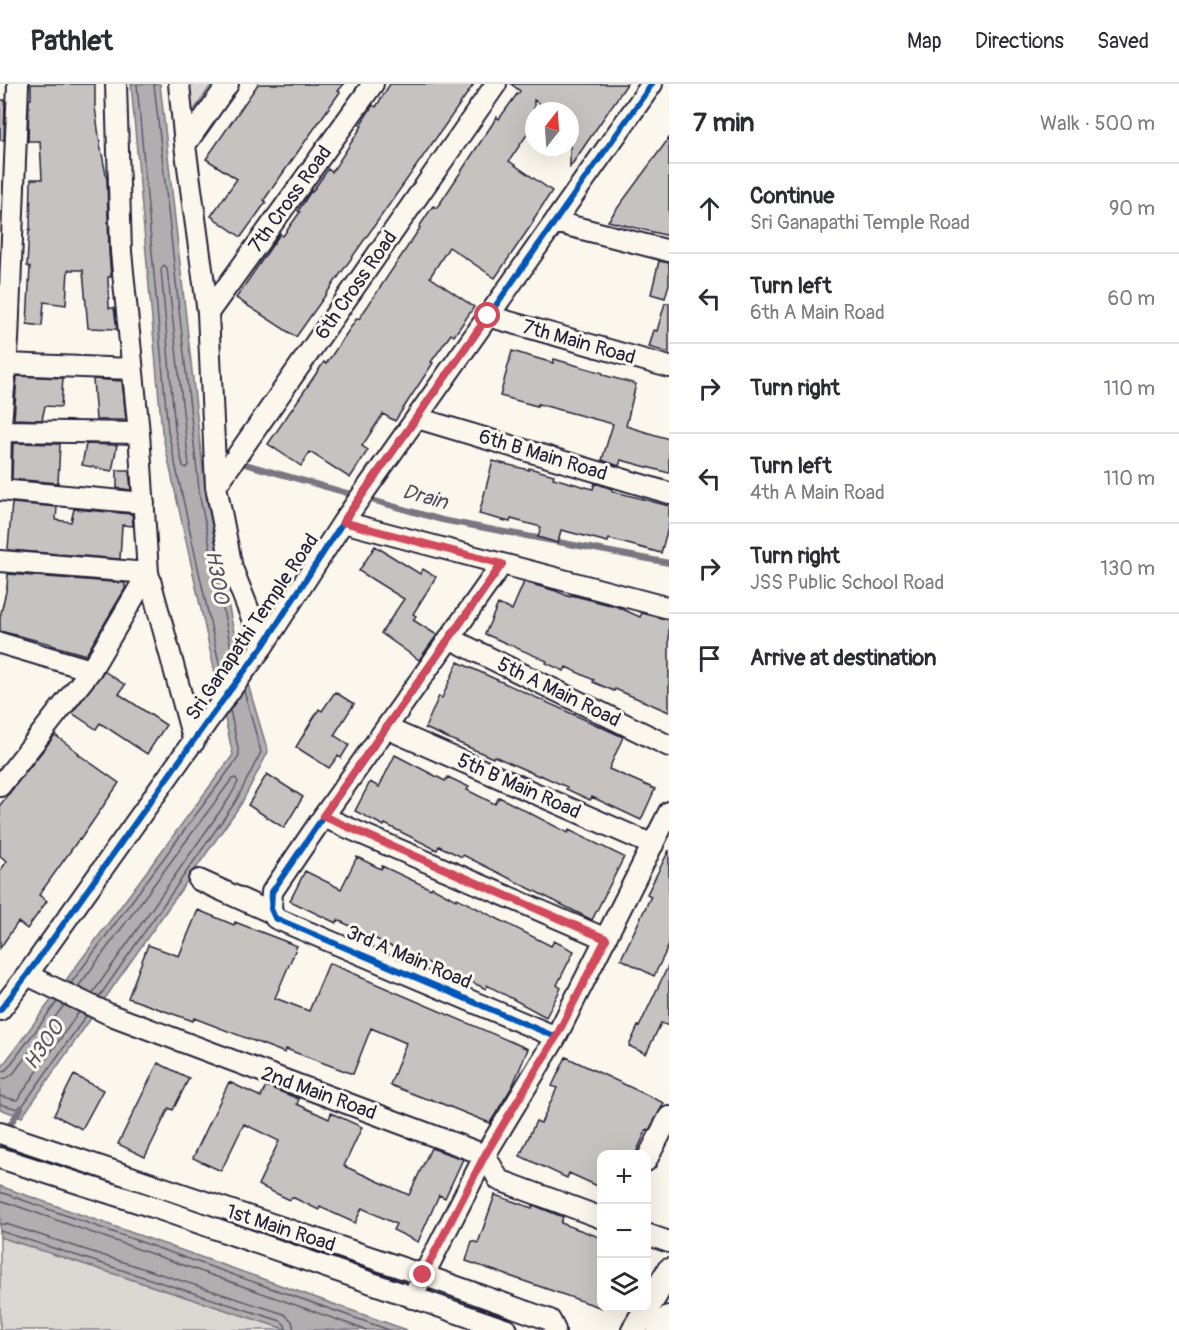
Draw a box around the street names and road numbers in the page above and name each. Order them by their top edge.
street label: 7th Cross Road [243,141,337,257]
street label: 6th Cross Road [309,226,403,344]
street label: 7th Main Road [520,314,638,370]
street label: 6th B Main Road [476,424,610,486]
street label: Sri Ganapathi Temple Road [180,529,324,725]
street label: 5th A Main Road [493,651,625,733]
street label: 5th B Main Road [453,748,585,824]
street label: 3rd A Main Road [343,919,475,995]
street label: 2nd Main Road [258,1061,380,1125]
street label: 1st Main Road [223,1199,339,1257]

